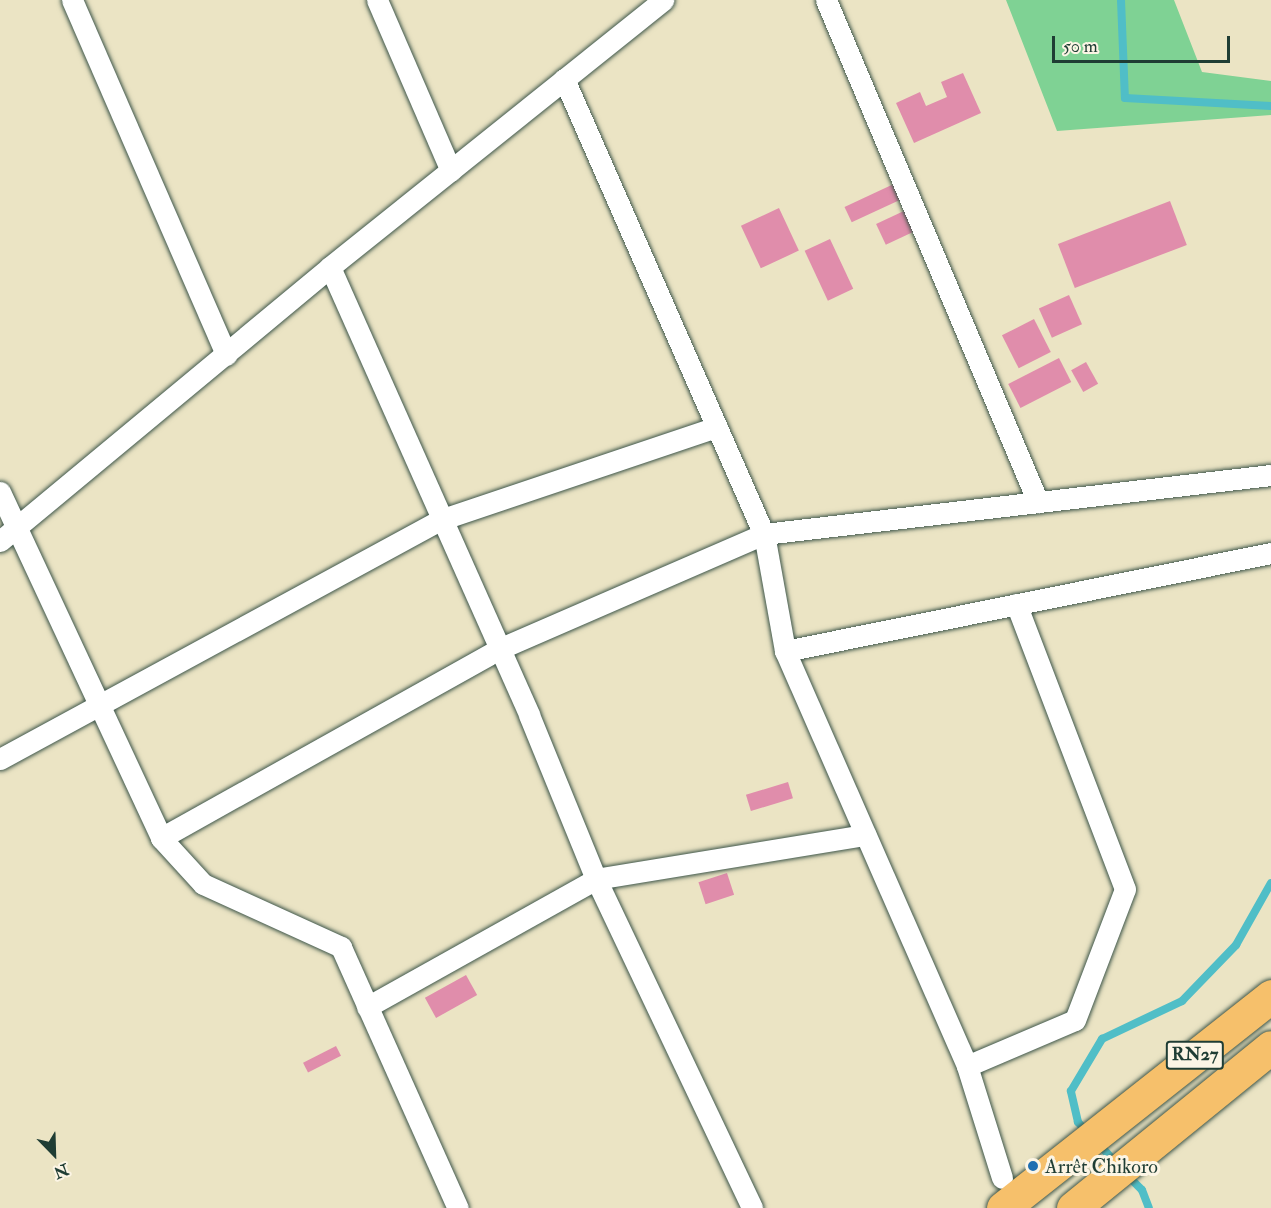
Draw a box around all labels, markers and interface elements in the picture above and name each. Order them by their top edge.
scale bar [1055,24,1234,62]
text: 50 m [1063,35,1098,58]
road number: RN27 [1165,1040,1225,1070]
north arrow [24,1124,84,1184]
place label: Arrêt Chikoro [1045,1154,1158,1178]
text: N [51,1159,72,1183]
marker: Arrêt Chikoro [1026,1159,1040,1173]

